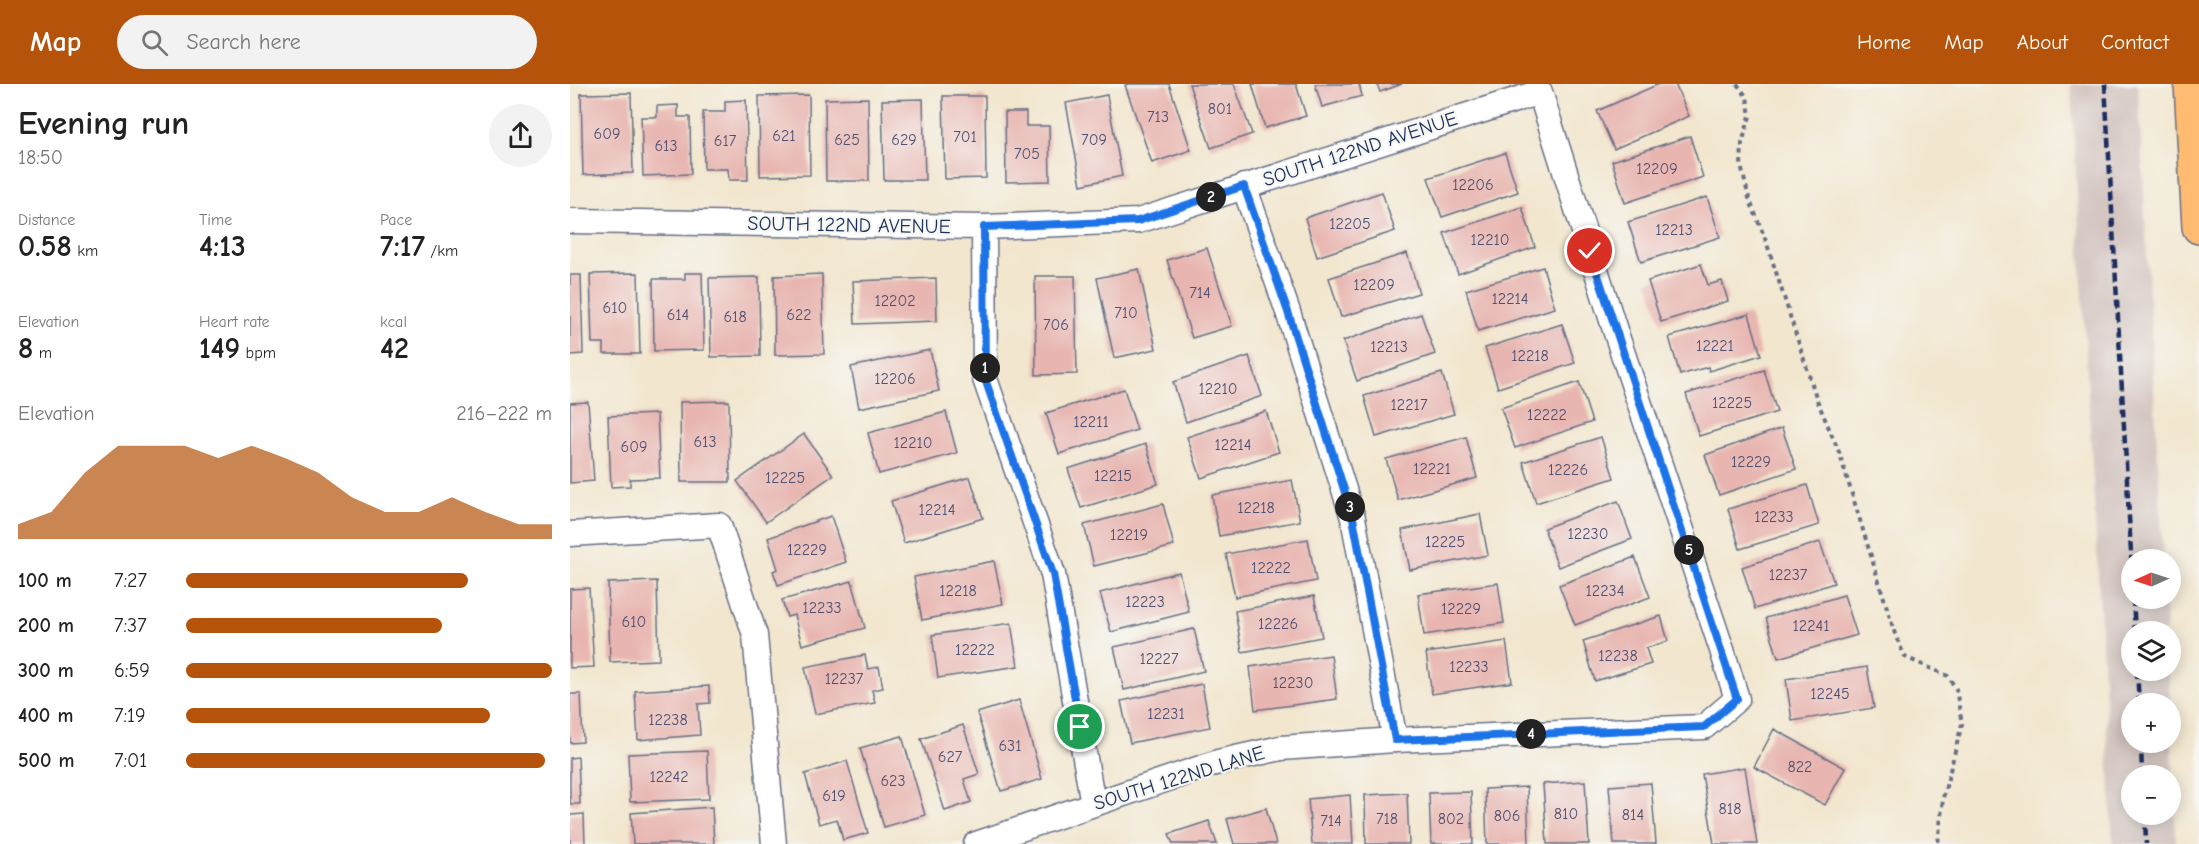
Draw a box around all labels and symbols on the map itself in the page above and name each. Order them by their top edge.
house number: 801 [1208,100,1232,118]
street label: SOUTH 122ND AVENUE [1260,107,1460,191]
house number: 713 [1147,108,1169,126]
house number: 609 [594,125,620,143]
house number: 621 [772,127,796,145]
house number: 701 [953,128,977,146]
house number: 625 [834,131,860,149]
house number: 629 [891,131,917,149]
house number: 709 [1081,131,1107,149]
house number: 617 [714,132,737,150]
house number: 613 [654,137,678,155]
house number: 705 [1014,145,1040,163]
house number: 12209 [1636,160,1678,178]
house number: 12206 [1452,176,1494,194]
pin: 2 [1196,182,1226,212]
street label: SOUTH 122ND AVENUE [747,212,951,238]
house number: 12205 [1329,215,1371,233]
house number: 12213 [1655,221,1693,239]
pin [1564,225,1615,276]
house number: 12210 [1470,231,1510,249]
house number: 12209 [1353,276,1395,294]
house number: 714 [1189,284,1211,302]
house number: 12214 [1491,290,1529,308]
house number: 12202 [874,292,916,310]
house number: 610 [603,299,627,317]
house number: 710 [1114,304,1138,322]
house number: 614 [667,306,689,324]
house number: 622 [786,306,812,324]
house number: 618 [723,308,747,326]
house number: 706 [1043,316,1069,334]
house number: 12221 [1696,337,1734,355]
house number: 12213 [1370,338,1408,356]
house number: 12218 [1511,347,1549,365]
pin: 1 [970,353,1000,383]
house number: 12206 [874,370,916,388]
house number: 12210 [1198,380,1238,398]
house number: 12225 [1712,394,1752,412]
house number: 12217 [1391,396,1428,414]
house number: 12222 [1527,406,1567,424]
house number: 12211 [1073,413,1109,431]
house number: 613 [693,433,717,451]
house number: 12210 [893,434,933,452]
house number: 12214 [1214,436,1252,454]
house number: 609 [621,438,647,456]
house number: 12229 [1731,453,1771,471]
house number: 12221 [1413,460,1451,478]
house number: 12226 [1548,461,1588,479]
house number: 12215 [1094,467,1132,485]
house number: 12225 [765,469,805,487]
pin: 3 [1335,492,1365,522]
house number: 12218 [1237,499,1275,517]
house number: 12214 [918,501,956,519]
house number: 12233 [1754,508,1794,526]
house number: 12230 [1568,525,1608,543]
house number: 12219 [1110,526,1148,544]
house number: 12225 [1425,533,1465,551]
pin: 5 [1674,535,1704,565]
house number: 12229 [787,541,827,559]
north arrow [2121,549,2181,609]
house number: 12222 [1251,559,1291,577]
house number: 12237 [1769,566,1808,584]
house number: 12218 [939,582,977,600]
house number: 12234 [1586,582,1624,600]
house number: 12223 [1125,593,1165,611]
house number: 12233 [802,599,842,617]
house number: 12229 [1441,600,1481,618]
house number: 610 [622,613,646,631]
house number: 12226 [1258,615,1298,633]
house number: 12241 [1792,617,1830,635]
house number: 12222 [955,641,995,659]
house number: 12238 [1598,647,1638,665]
house number: 12227 [1140,650,1179,668]
house number: 12233 [1449,658,1489,676]
house number: 12237 [825,670,864,688]
house number: 12230 [1273,674,1313,692]
house number: 12245 [1810,685,1850,703]
pin [1054,701,1105,752]
house number: 12231 [1147,705,1185,723]
house number: 12238 [648,711,688,729]
pin: 4 [1516,719,1546,749]
house number: 631 [998,737,1022,755]
street label: SOUTH 122ND LANE [1091,741,1267,815]
house number: 627 [938,748,963,766]
house number: 822 [1788,758,1812,776]
house number: 12242 [649,768,689,786]
house number: 623 [880,772,906,790]
house number: 619 [822,787,846,805]
house number: 818 [1719,800,1741,818]
house number: 810 [1554,805,1578,823]
house number: 814 [1622,806,1644,824]
house number: 806 [1494,807,1520,825]
house number: 718 [1376,810,1398,828]
house number: 802 [1438,810,1464,828]
house number: 714 [1320,812,1342,830]

